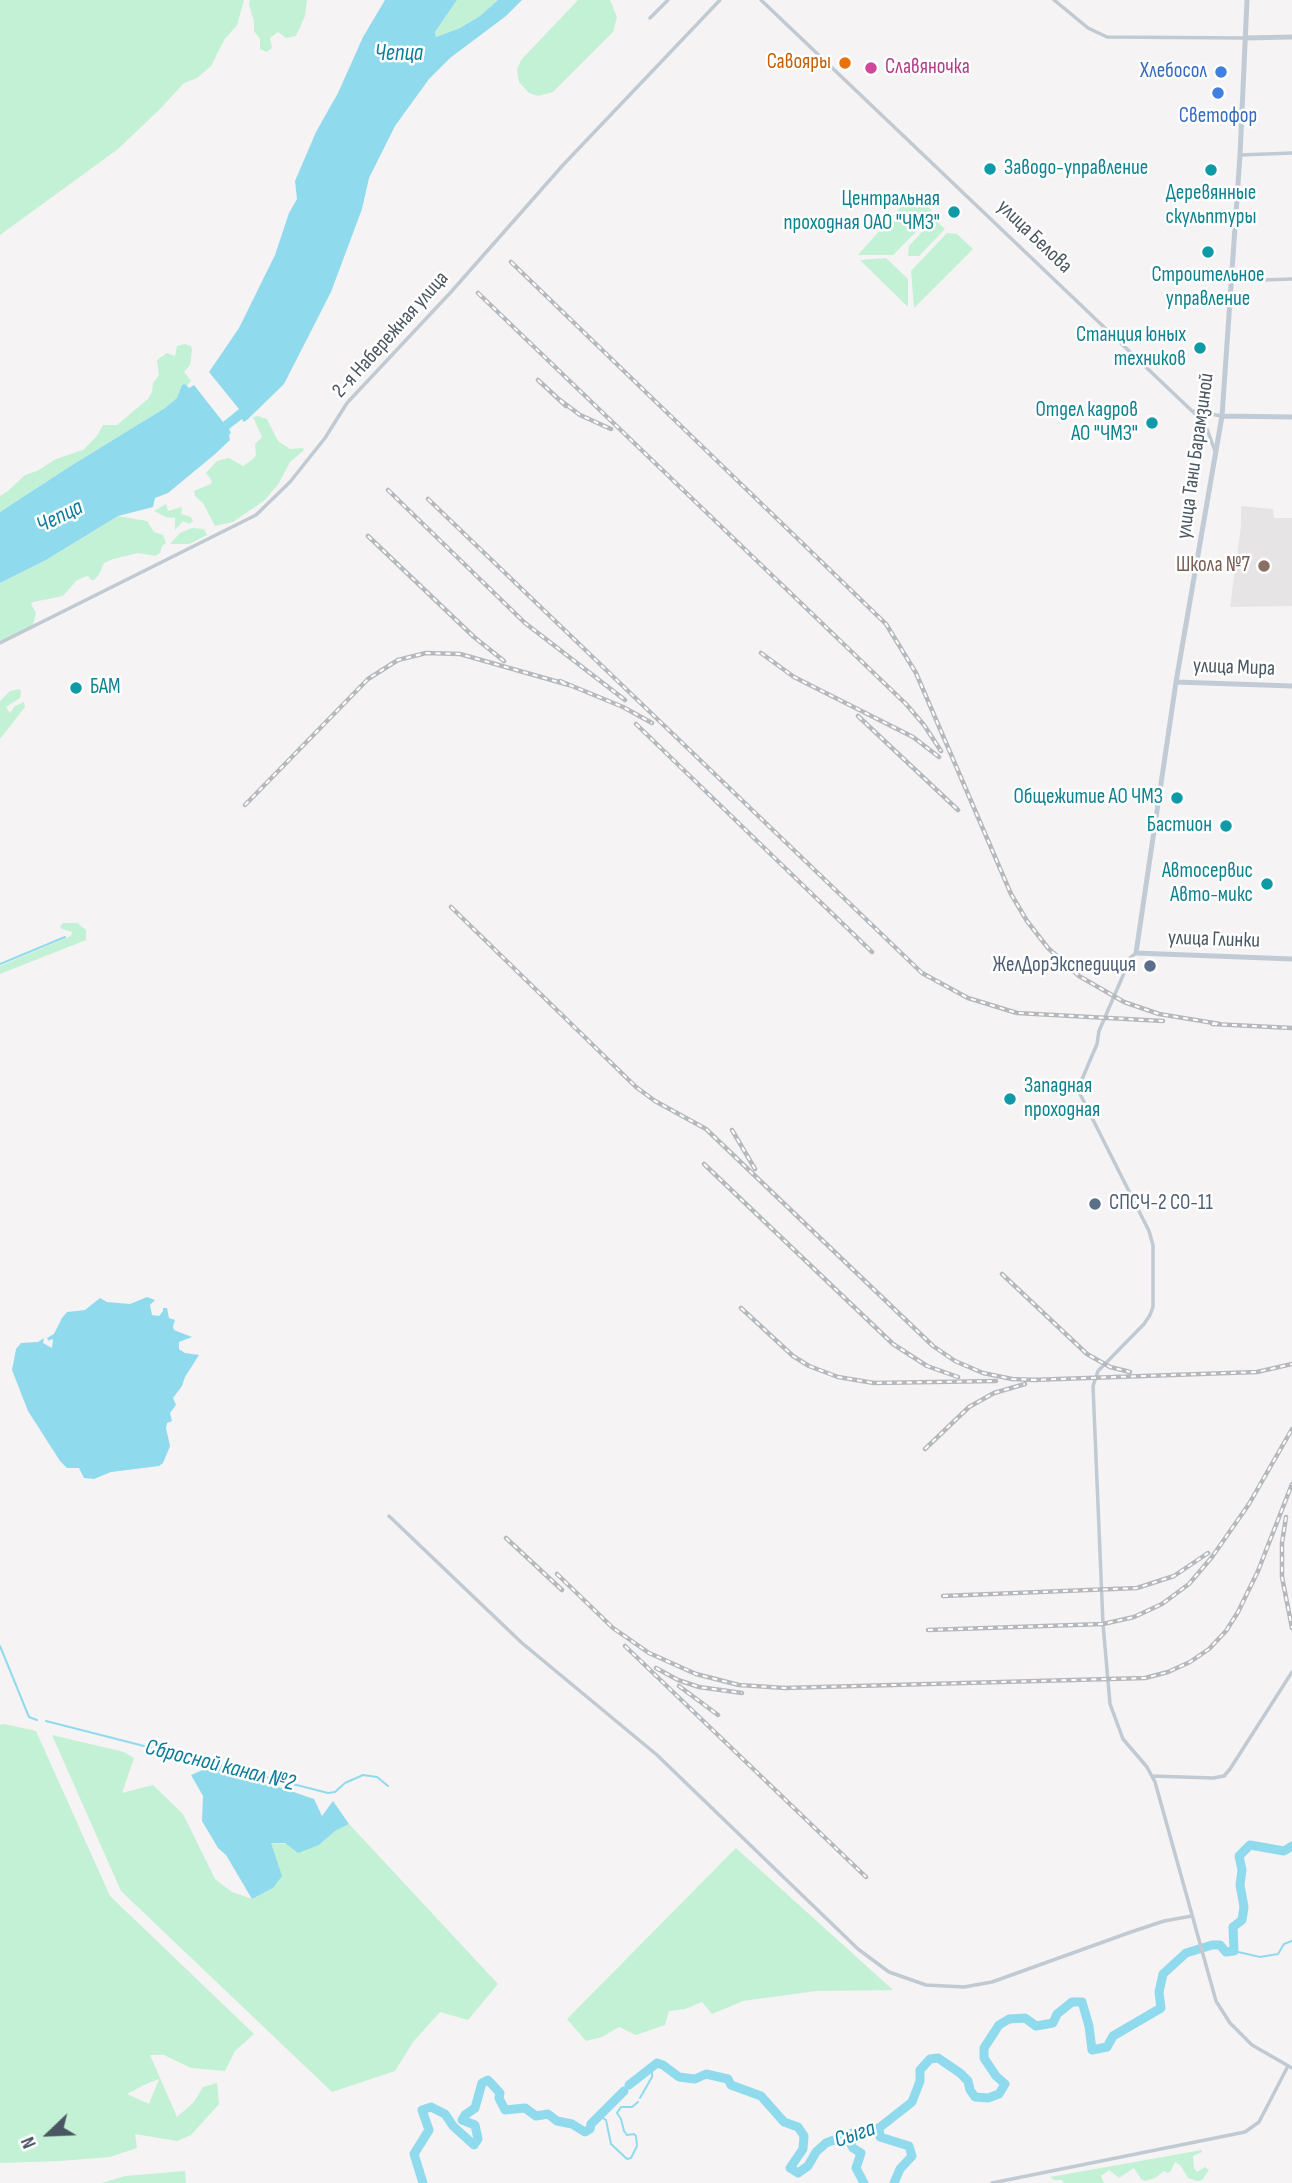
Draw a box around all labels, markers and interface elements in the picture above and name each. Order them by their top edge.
water label: Чепца [375,40,423,68]
place label: Савояры [767,50,831,76]
marker: Савояры [837,55,853,71]
place label: Славяночка [885,55,970,81]
place label: Хлебосол [1140,59,1207,85]
marker: Славяночка [863,60,879,76]
marker: Хлебосол [1213,64,1229,80]
marker: Светофор [1210,85,1226,101]
place label: Светофор [1179,104,1257,130]
place label: Заводо-управление [1004,156,1148,182]
marker: Заводо-управление [982,161,998,177]
marker: Деревянные скульптуры [1203,162,1219,178]
place label: Деревянные скульптуры [1165,181,1257,231]
place label: Центральная проходная ОАО "ЧМЗ" [783,187,940,237]
street label: улица Белова [991,195,1077,279]
marker: Центральная проходная ОАО "ЧМЗ" [946,204,962,220]
marker: Строительное управление [1200,244,1216,260]
place label: Строительное управление [1151,263,1265,313]
street label: 2-я Набережная улица [328,266,454,404]
place label: Станция юных техников [1076,323,1186,373]
marker: Станция юных техников [1192,340,1208,356]
street label: улица Тани Барамзиной [1172,371,1220,541]
place label: Отдел кадров АО "ЧМЗ" [1036,398,1138,448]
marker: Отдел кадров АО "ЧМЗ" [1144,415,1160,431]
water label: Чепца [32,494,88,540]
place label: Школа №7 [1176,553,1250,579]
marker: Школа №7 [1256,558,1272,574]
street label: улица Мира [1192,654,1276,682]
place label: БАМ [90,675,121,701]
marker: БАМ [68,680,84,696]
place label: Общежитие АО ЧМЗ [1013,785,1163,811]
marker: Общежитие АО ЧМЗ [1169,790,1185,806]
place label: Бастион [1147,813,1212,839]
marker: Бастион [1218,818,1234,834]
place label: Автосервис Авто-микс [1162,859,1253,909]
marker: Автосервис Авто-микс [1259,876,1275,892]
street label: улица Глинки [1168,926,1260,954]
place label: ЖелДорЭкспедиция [993,953,1136,979]
marker: ЖелДорЭкспедиция [1142,958,1158,974]
place label: Западная проходная [1024,1074,1100,1124]
marker: Западная проходная [1002,1091,1018,1107]
place label: СПСЧ-2 СО-11 [1109,1191,1213,1217]
marker: СПСЧ-2 СО-11 [1087,1196,1103,1212]
water label: Сбросной канал №2 [142,1734,298,1798]
north arrow [14,2099,84,2169]
water label: Сыга [831,2115,879,2155]
text: N [17,2133,42,2152]

